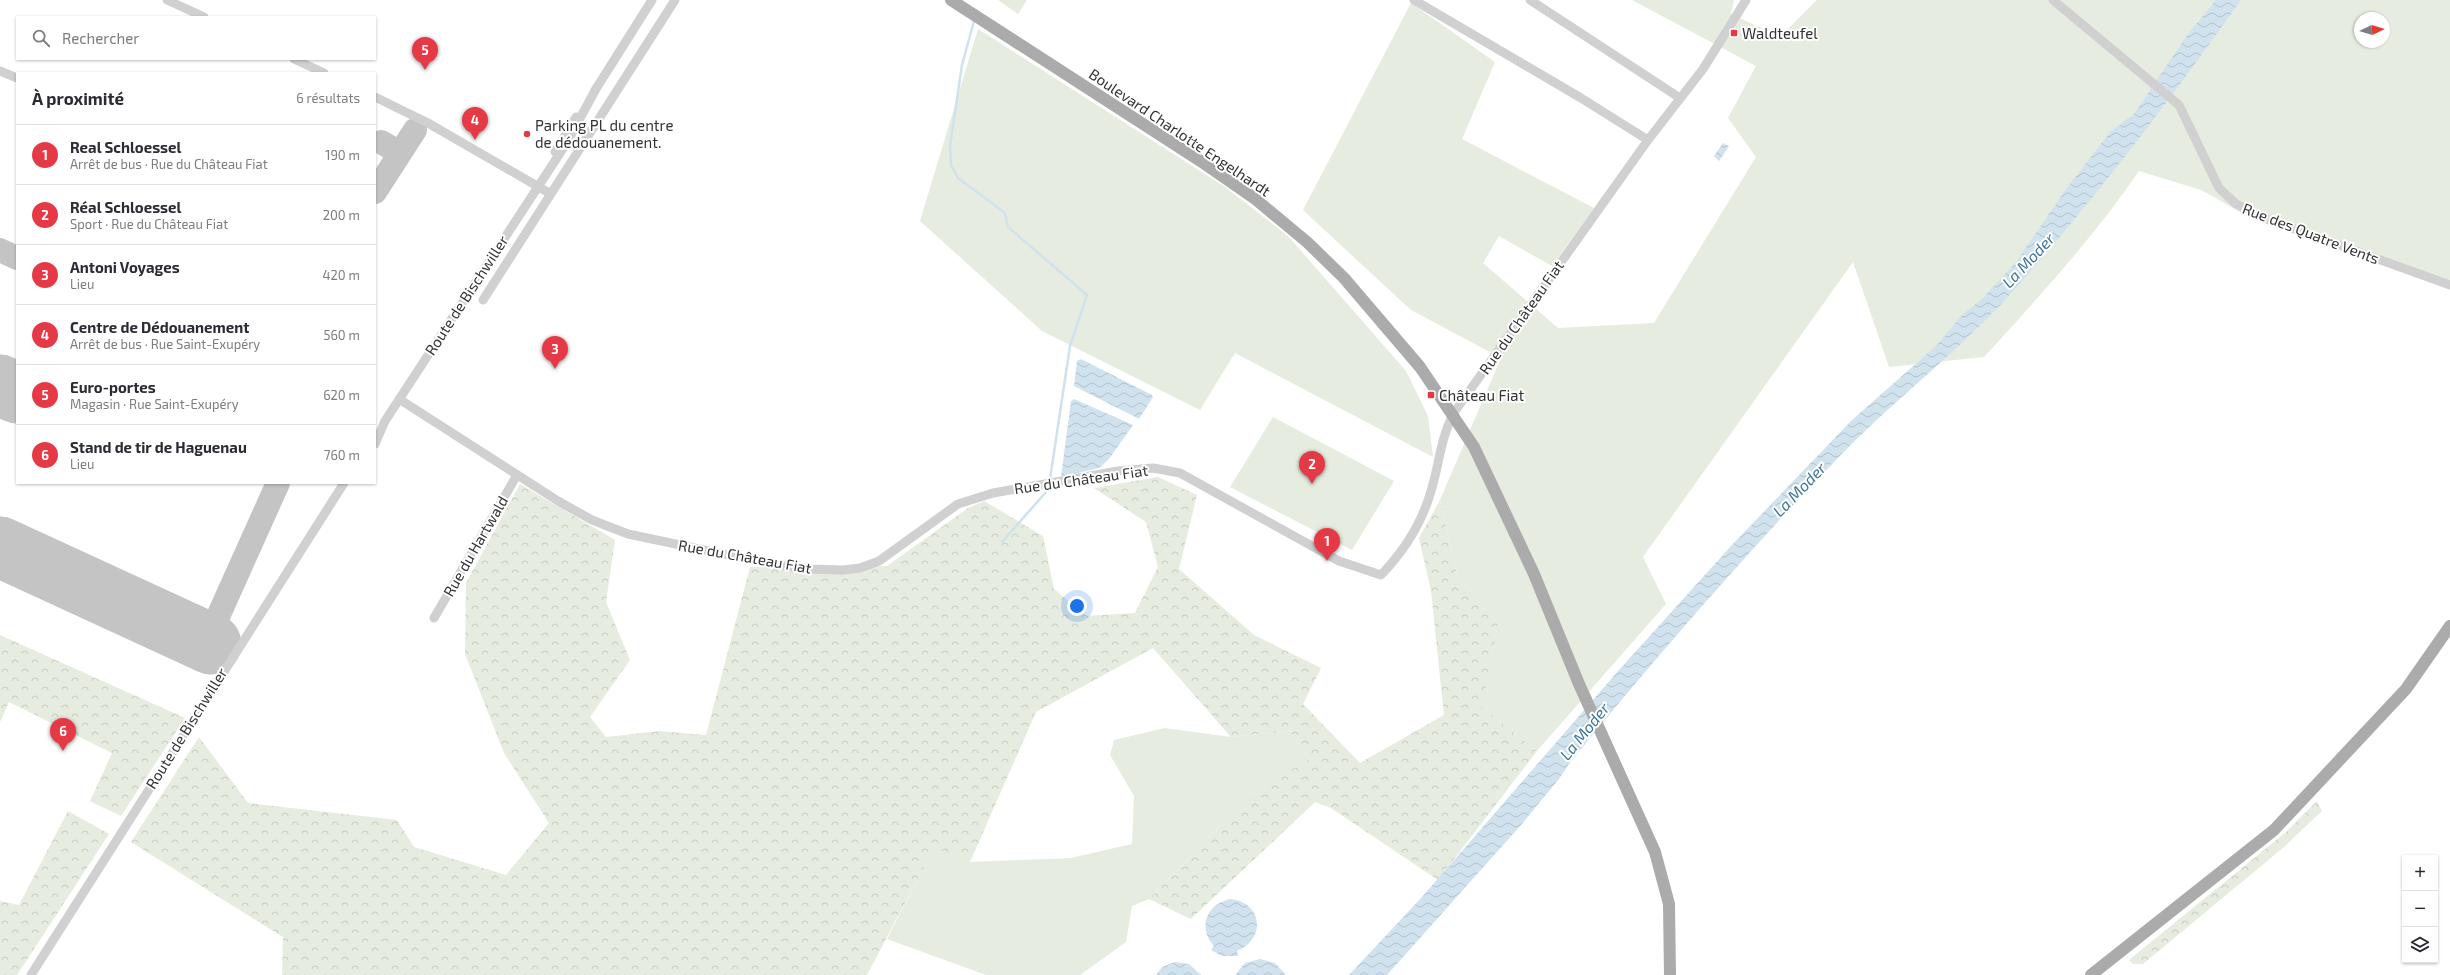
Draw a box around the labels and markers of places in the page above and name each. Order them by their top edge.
place label: Waldteufel [1742,24,1818,42]
marker: Waldteufel [1729,28,1739,38]
pin: 5 [412,37,438,70]
pin: 4 [462,107,488,140]
place label: Parking PL du centre de dédouanement. [535,116,673,151]
marker: Parking PL du centre de dédouanement. [522,129,532,139]
pin: 3 [542,336,568,369]
place label: Château Fiat [1439,386,1524,404]
marker: Château Fiat [1426,390,1436,400]
pin: 2 [1299,451,1325,484]
pin: 1 [1314,528,1340,561]
pin: 6 [50,718,76,751]

